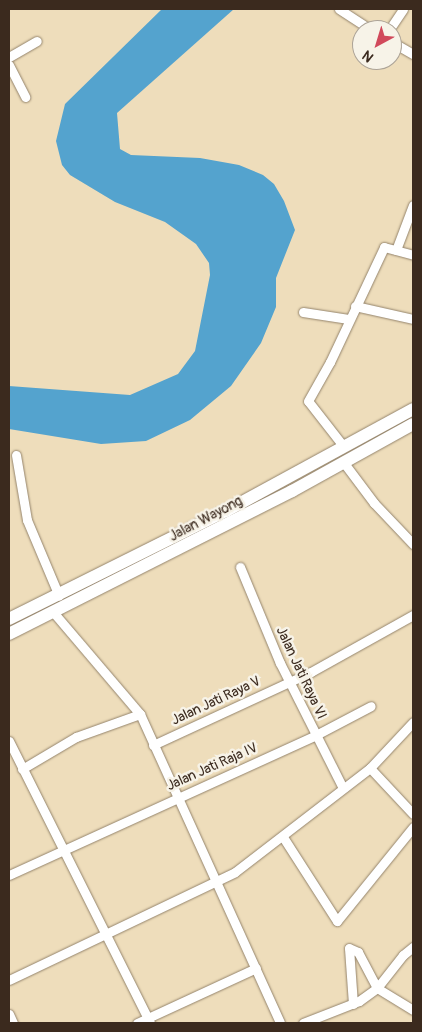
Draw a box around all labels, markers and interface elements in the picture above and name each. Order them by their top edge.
north arrow [352,20,402,70]
text: N [359,47,377,66]
street label: Jalan Wayong [167,493,245,545]
street label: Jalan Jati Raya VI [272,624,330,722]
street label: Jalan Jati Raya V [169,673,263,729]
street label: Jalan Jati Raja IV [164,740,260,794]

